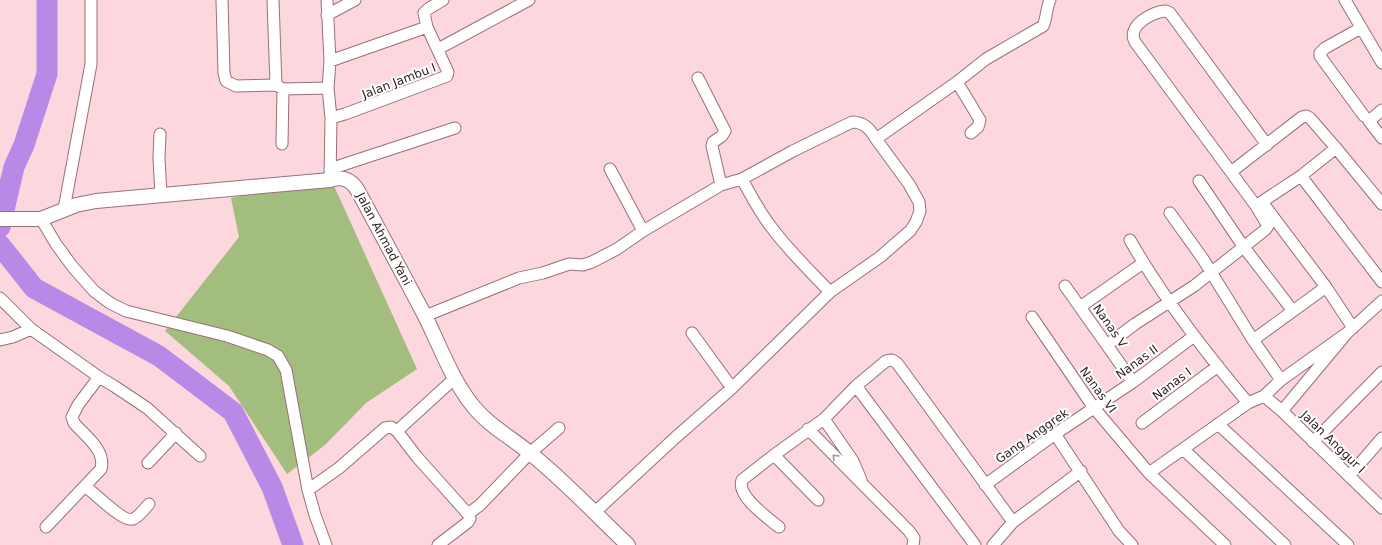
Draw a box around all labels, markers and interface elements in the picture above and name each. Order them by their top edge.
street label: Jalan Jambu I [359,60,438,102]
street label: Jalan Ahmad Yani [353,189,414,288]
street label: Nanas V [1090,302,1130,351]
street label: Nanas II [1113,342,1161,382]
street label: Nanas VI [1077,364,1119,416]
street label: Nanas I [1150,365,1194,403]
street label: Gang Anggrek [993,406,1071,466]
street label: Jalan Anggur I [1297,407,1368,476]
one-way arrow [833,454,840,462]

